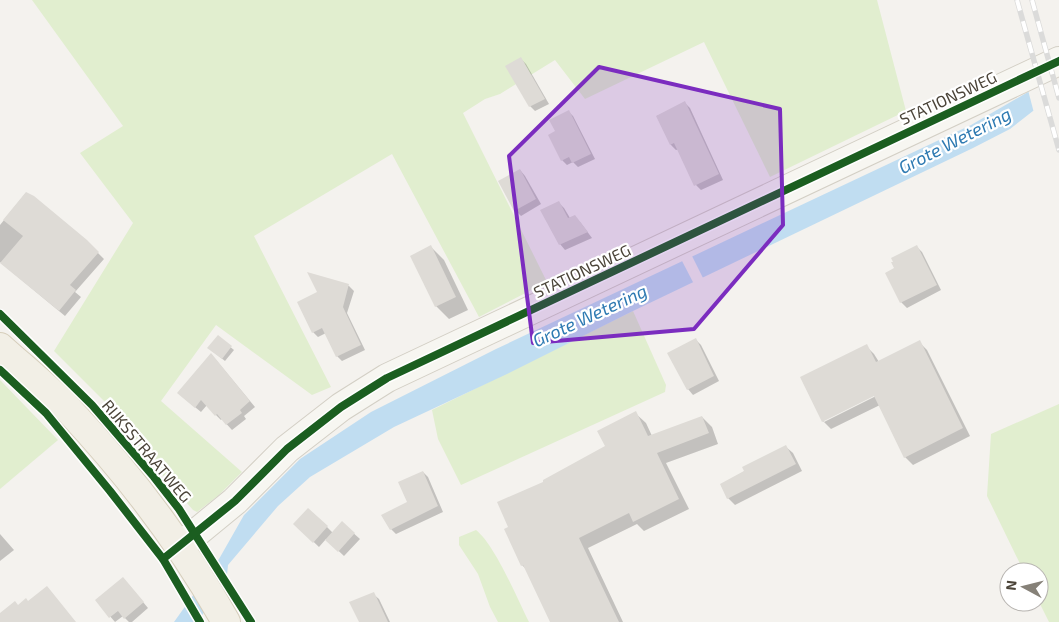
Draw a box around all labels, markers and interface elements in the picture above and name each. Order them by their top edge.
street label: STATIONSWEG [896,67,999,128]
water label: Grote Wetering [894,102,1015,178]
street label: STATIONSWEG [530,240,633,301]
water label: Grote Wetering [529,279,650,351]
street label: RIJKSSTRAATWEG [99,395,196,506]
north arrow [999,562,1049,612]
text: N [1002,579,1020,591]

